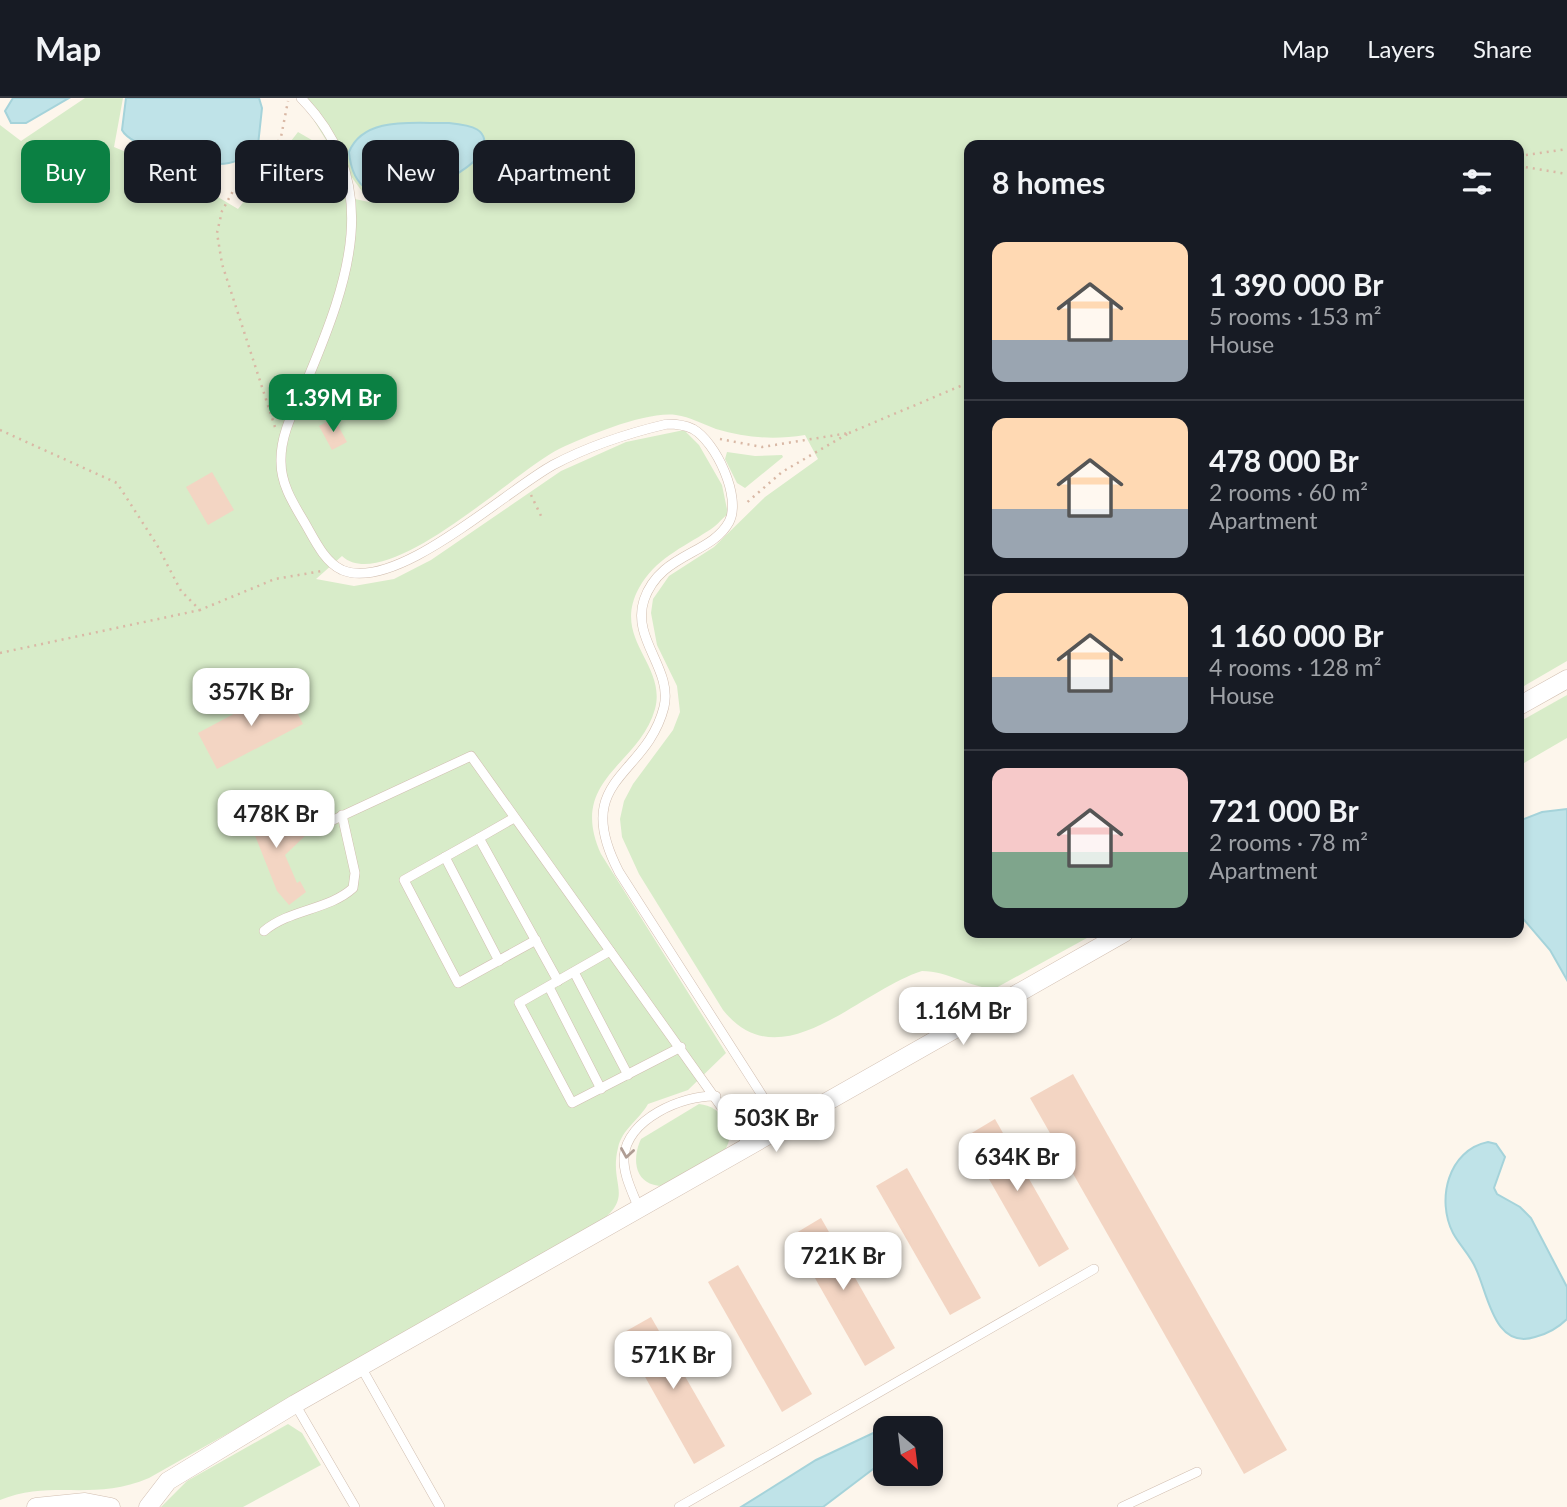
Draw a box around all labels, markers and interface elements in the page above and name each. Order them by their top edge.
text: Map [35,28,101,68]
text: Map [1282,34,1329,63]
text: Layers [1367,34,1435,63]
text: Share [1473,34,1532,63]
chip: Buy [21,140,110,203]
chip: Rent [124,140,221,203]
chip: Filters [235,140,348,203]
chip: New [362,140,459,203]
chip: Apartment [473,140,635,203]
icon: filters [1458,163,1496,201]
text: 8 homes [992,164,1105,200]
text: 1 390 000 Br [1209,266,1383,302]
icon: home [1048,270,1132,354]
text: 5 rooms · 153 m² [1209,302,1381,330]
text: House [1209,330,1274,358]
pin: 1.39M Br [261,374,405,434]
text: 1.39M Br [285,383,381,411]
text: 478 000 Br [1209,442,1359,478]
icon: home [1048,446,1132,530]
text: 2 rooms · 60 m² [1209,478,1368,506]
text: Apartment [1209,506,1317,534]
text: 1 160 000 Br [1209,617,1383,653]
icon: home [1048,621,1132,705]
text: 4 rooms · 128 m² [1209,653,1381,681]
pin: 357K Br [186,668,316,728]
text: 357K Br [209,677,293,705]
text: House [1209,681,1274,709]
pin: 478K Br [211,790,341,850]
text: 721 000 Br [1209,792,1359,828]
icon: home [1048,796,1132,880]
text: 478K Br [234,799,318,827]
text: 2 rooms · 78 m² [1209,828,1368,856]
text: Apartment [1209,856,1317,884]
pin: 1.16M Br [891,988,1035,1047]
text: 1.16M Br [915,996,1011,1024]
pin: 503K Br [711,1094,841,1154]
text: 503K Br [734,1103,818,1131]
pin: 634K Br [952,1134,1082,1193]
text: 634K Br [975,1142,1059,1170]
one-way arrow [620,1147,635,1159]
pin: 721K Br [778,1232,908,1292]
text: 721K Br [801,1241,885,1269]
pin: 571K Br [608,1332,738,1391]
text: 571K Br [631,1340,715,1368]
north arrow [873,1416,943,1486]
map controls [873,1416,943,1486]

